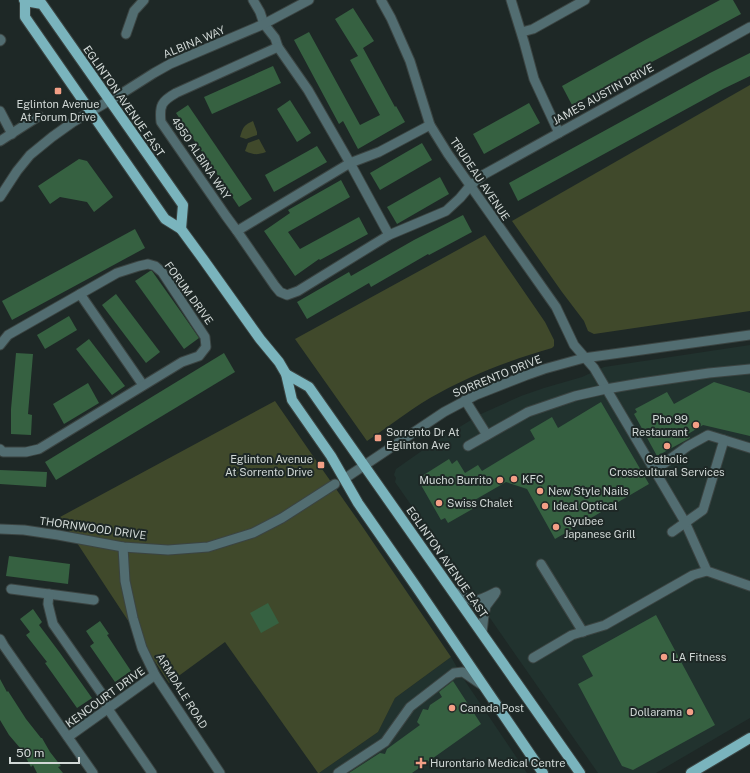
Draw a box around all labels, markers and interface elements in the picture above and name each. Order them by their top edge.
street label: ALBINA WAY [161,23,227,60]
street label: EGLINTON AVENUE EAST [81,43,167,159]
street label: JAMES AUSTIN DRIVE [550,61,656,127]
marker: Eglinton Avenue At Forum Drive [53,86,63,96]
place label: Eglinton Avenue At Forum Drive [17,98,99,123]
street label: 4950 ALBINA WAY [169,115,233,202]
street label: TRUDEAU AVENUE [448,135,512,223]
street label: FORUM DRIVE [162,259,216,327]
street label: SORRENTO DRIVE [451,353,543,399]
place label: Pho 99 Restaurant [632,413,688,438]
marker: Pho 99 Restaurant [691,420,701,430]
place label: Sorrento Dr At Eglinton Ave [386,426,460,451]
marker: Sorrento Dr At Eglinton Ave [373,433,383,443]
marker: Catholic Crosscultural Services [662,441,672,451]
place label: Eglinton Avenue At Sorrento Drive [225,453,313,478]
place label: Catholic Crosscultural Services [609,453,725,478]
marker: Eglinton Avenue At Sorrento Drive [316,460,326,470]
place label: KFC [522,473,544,485]
place label: Mucho Burrito [419,474,492,486]
marker: KFC [509,474,519,484]
marker: Mucho Burrito [495,475,505,485]
place label: New Style Nails [548,485,629,497]
marker: New Style Nails [535,486,545,496]
place label: Swiss Chalet [447,497,513,509]
marker: Swiss Chalet [434,498,444,508]
place label: Ideal Optical [553,500,617,512]
marker: Ideal Optical [540,501,550,511]
street label: EGLINTON AVENUE EAST [404,504,490,620]
street label: THORNWOOD DRIVE [39,515,147,541]
place label: Gyubee Japanese Grill [564,515,636,540]
marker: Gyubee Japanese Grill [551,522,561,532]
street label: ARMDALE ROAD [154,651,210,731]
place label: LA Fitness [672,651,727,663]
marker: LA Fitness [659,652,669,662]
street label: KENCOURT DRIVE [63,664,147,730]
place label: Canada Post [460,702,524,714]
marker: Canada Post [447,703,457,713]
place label: Dollarama [630,706,682,718]
marker: Dollarama [685,707,695,717]
scale bar [10,739,79,765]
text: 50 m [16,746,44,760]
marker: Hurontario Medical Centre [415,757,427,769]
place label: Hurontario Medical Centre [430,757,565,769]

